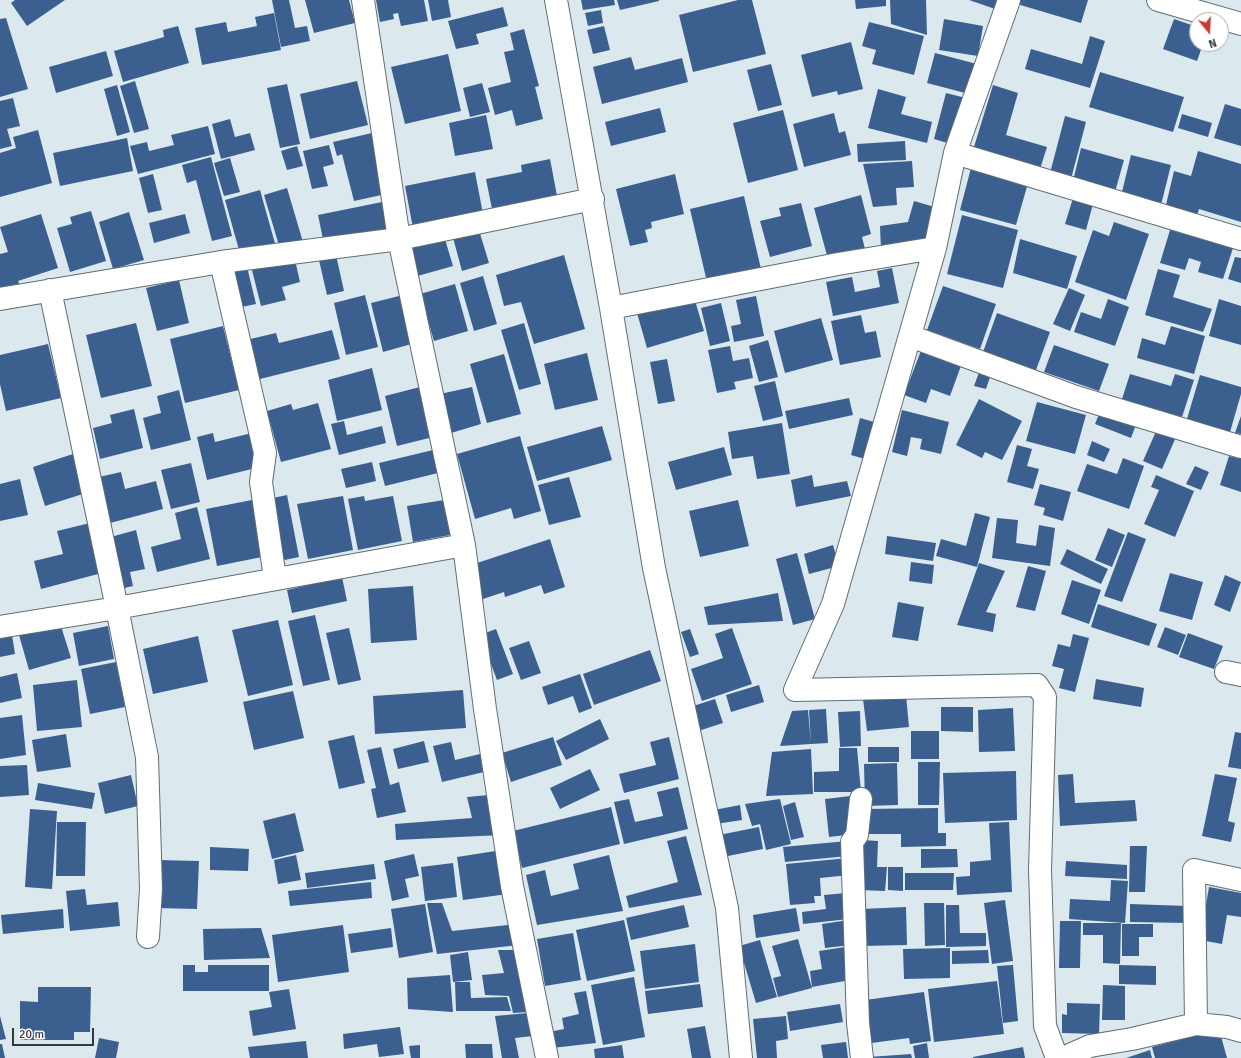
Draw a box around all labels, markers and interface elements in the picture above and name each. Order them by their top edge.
north arrow [1189,12,1229,52]
text: N [1207,36,1218,50]
scale bar [14,1020,96,1046]
text: 20 m [19,1027,44,1042]

